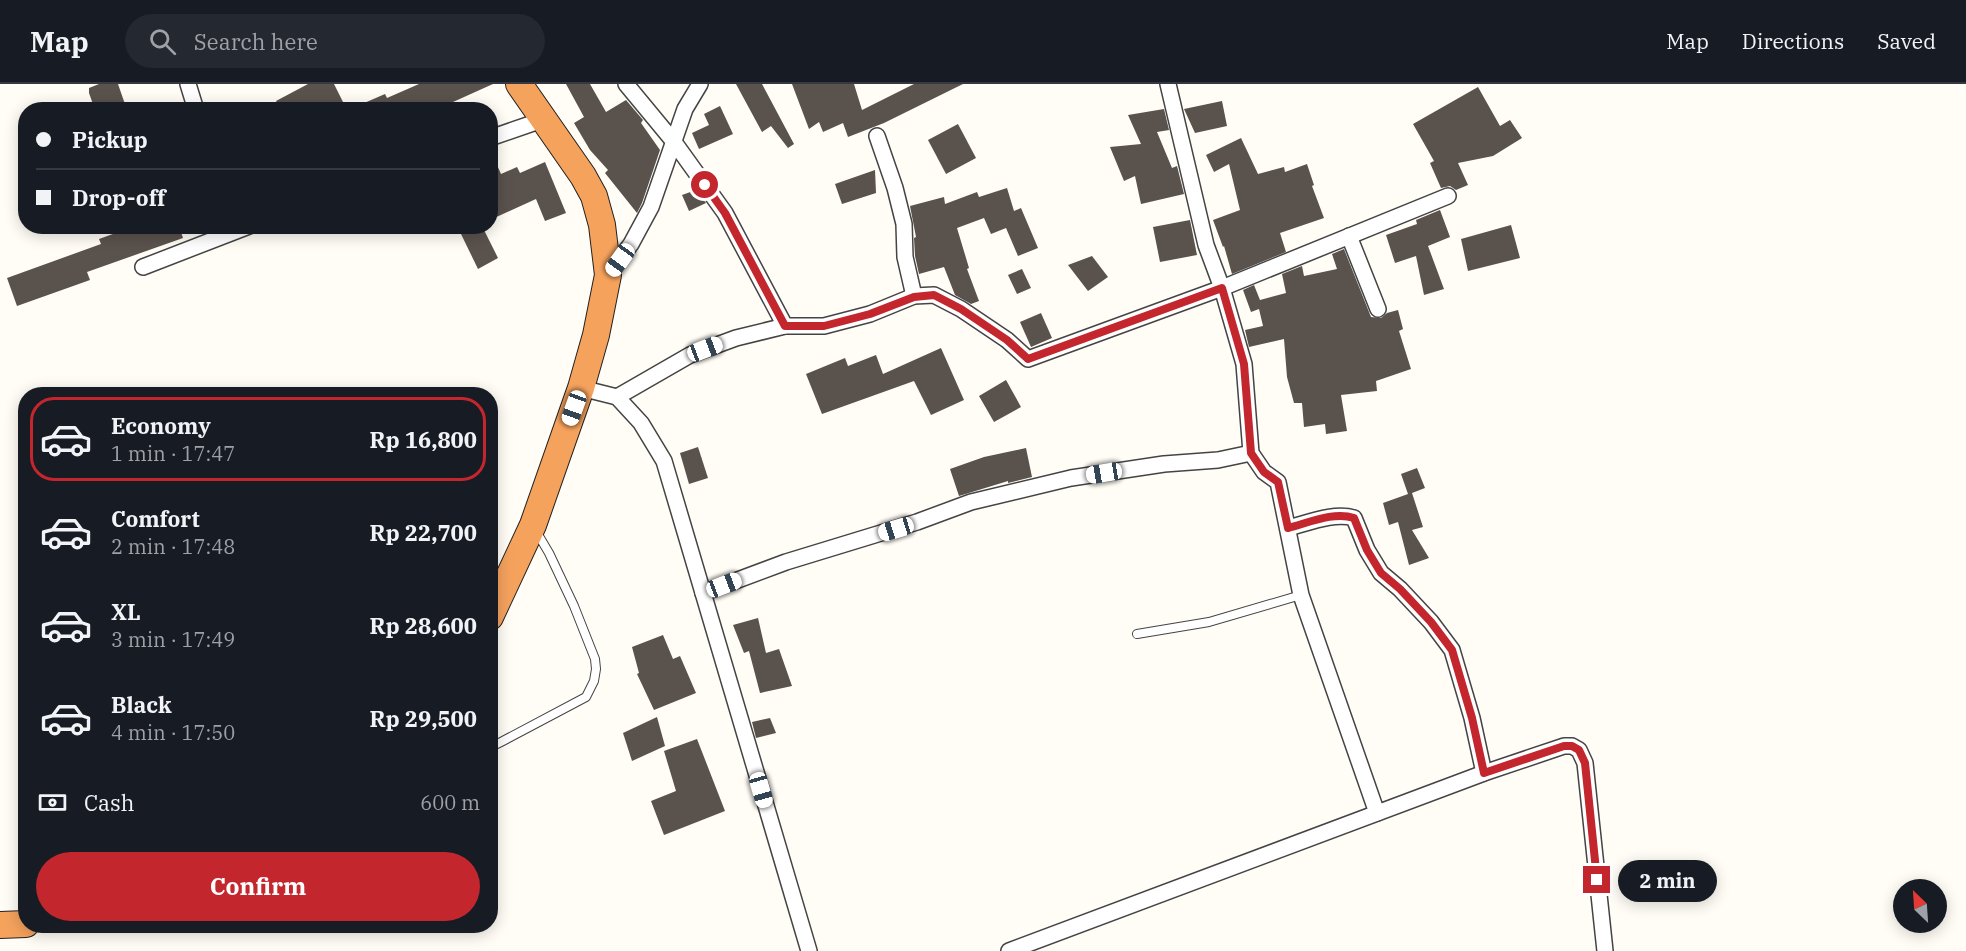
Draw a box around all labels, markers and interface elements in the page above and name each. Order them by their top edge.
search box [125,14,545,68]
text: Map [30,23,89,60]
icon: search [146,25,179,58]
text: Search here [194,27,318,56]
text: Map [1666,27,1709,55]
text: Directions [1742,27,1844,55]
text: Saved [1877,27,1936,55]
text: Pickup [72,125,148,154]
route start [691,171,718,198]
text: Drop-off [72,183,166,212]
car [602,240,638,280]
car [685,334,725,364]
car [559,388,589,428]
text: Economy [111,411,211,440]
icon: car [39,412,93,466]
text: Rp 16,800 [370,425,477,454]
text: 1 min · 17:47 [111,440,235,467]
car [1085,461,1123,485]
text: Comfort [111,504,200,533]
icon: car [39,505,93,559]
car [876,515,916,543]
text: Rp 22,700 [370,518,477,547]
text: 2 min · 17:48 [111,533,235,560]
car [704,570,744,600]
text: XL [111,597,141,626]
icon: car [39,598,93,652]
text: Rp 28,600 [370,611,477,640]
text: 3 min · 17:49 [111,626,235,653]
text: Black [111,690,172,719]
icon: car [39,691,93,745]
text: Rp 29,500 [370,704,477,733]
text: 4 min · 17:50 [111,719,235,746]
car [747,770,775,810]
icon: cash [36,786,69,819]
text: Cash [84,788,135,817]
text: 600 m [420,789,480,816]
button: Confirm [36,852,480,921]
callout: 2 min [1618,859,1717,901]
route end [1583,866,1610,893]
text: 2 min [1640,867,1696,894]
north arrow [1893,879,1947,933]
map controls [1893,879,1947,933]

